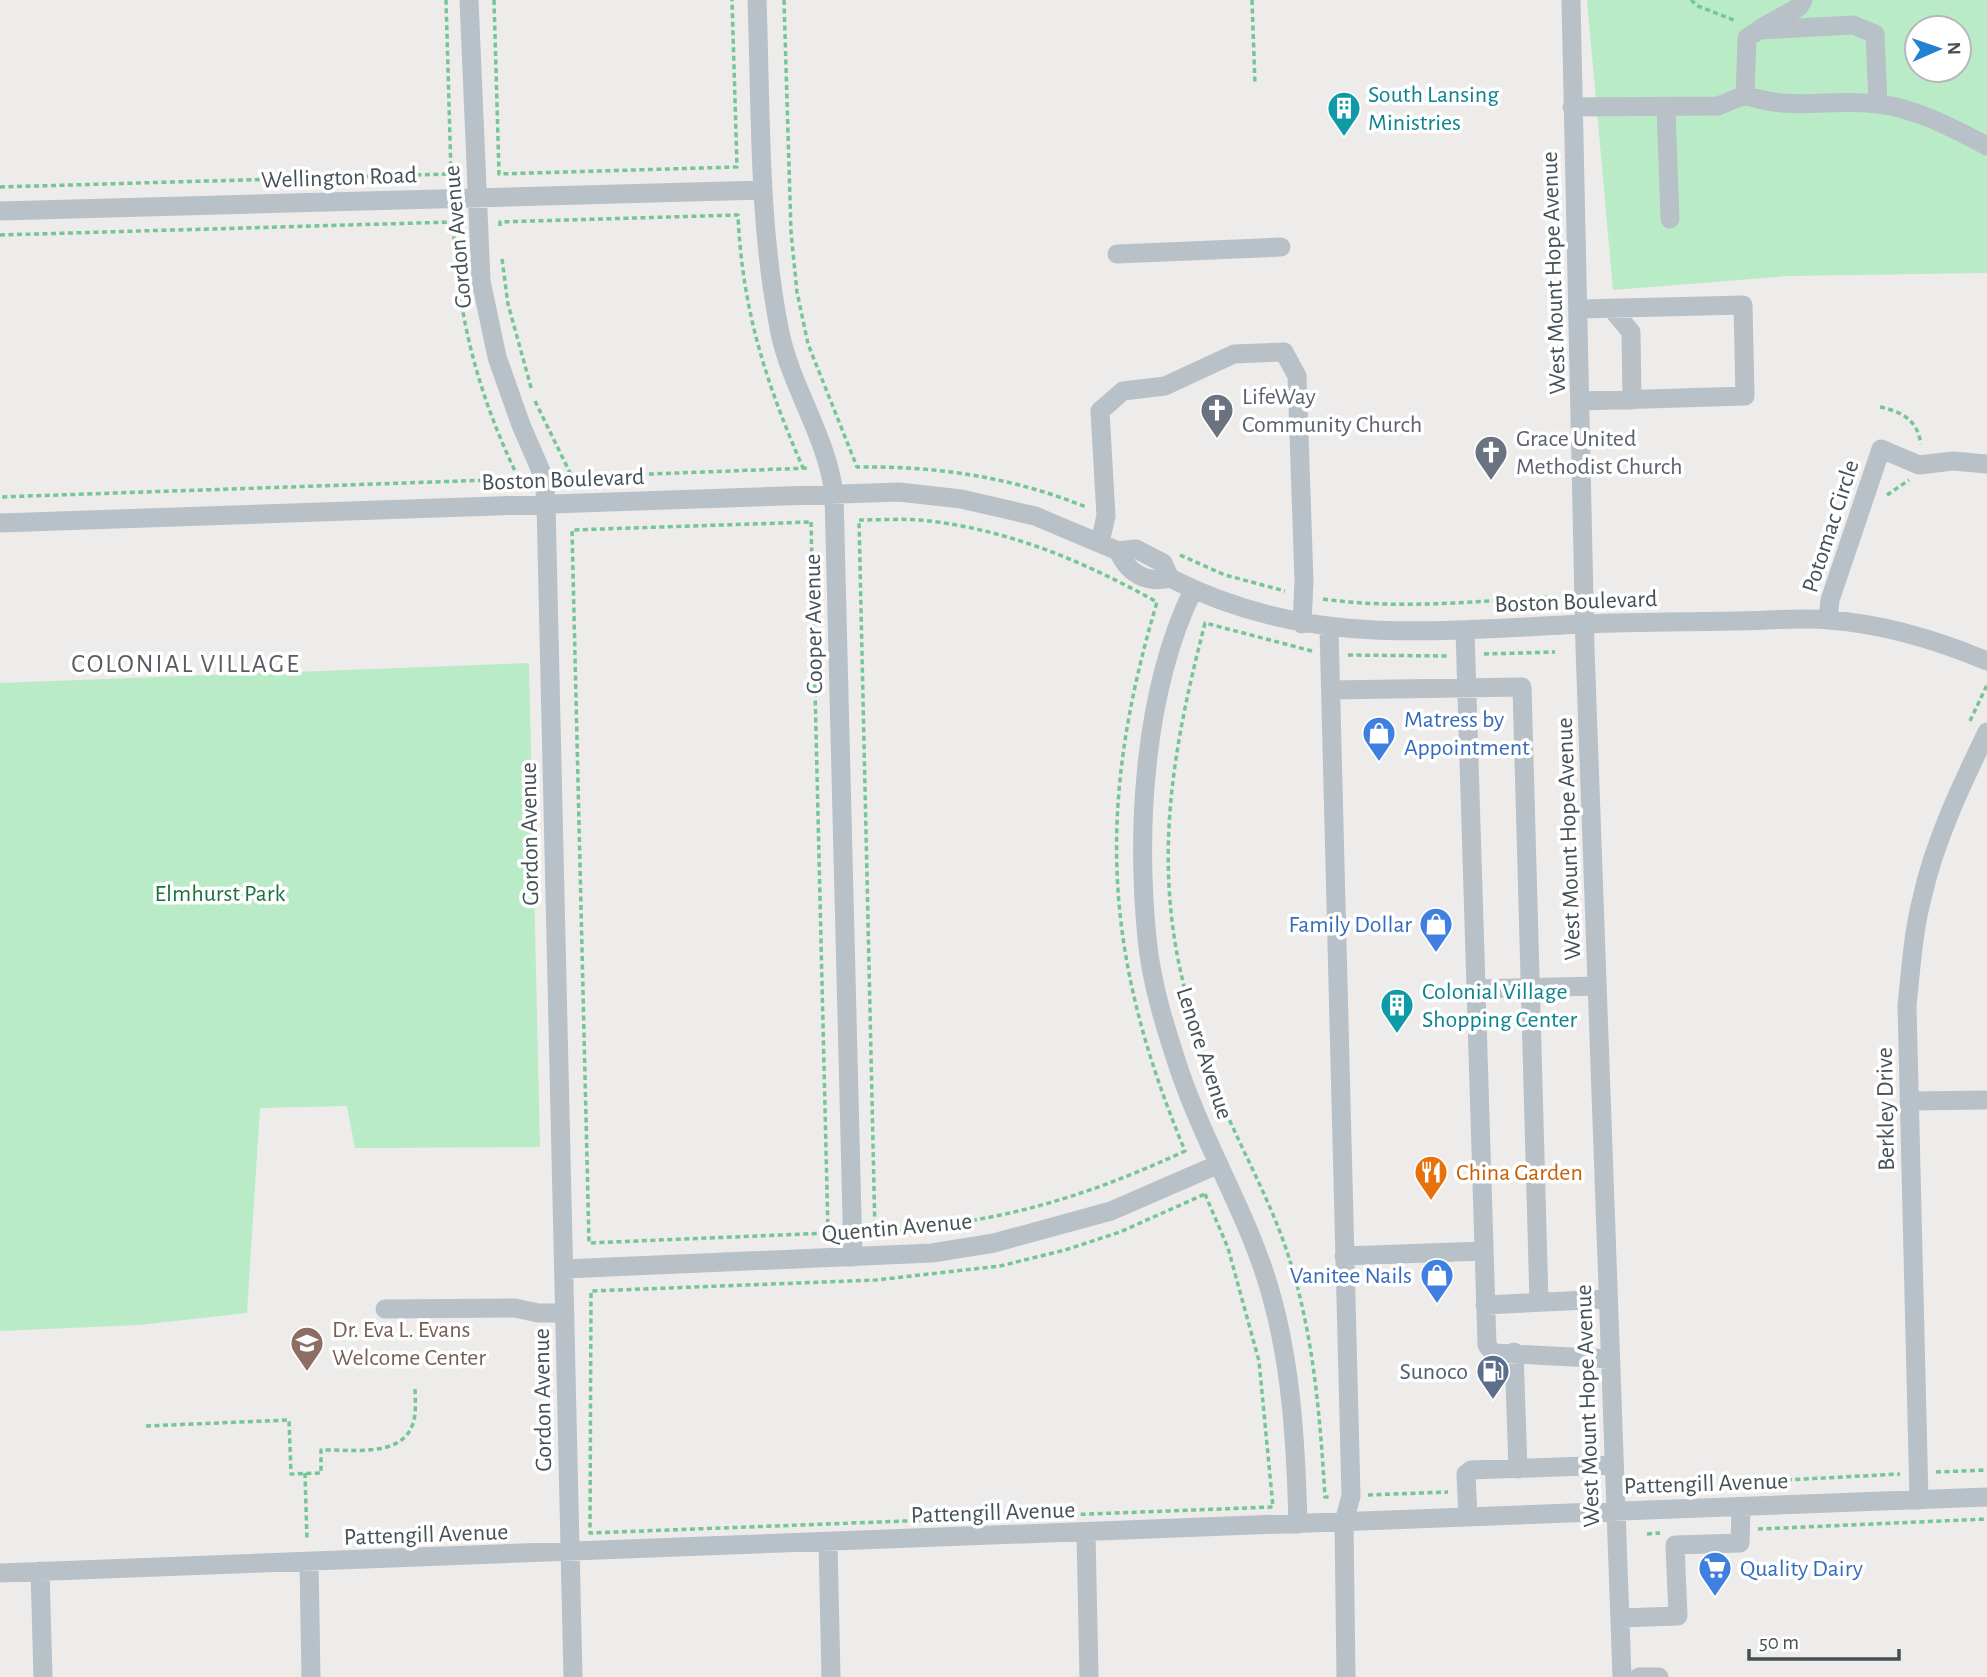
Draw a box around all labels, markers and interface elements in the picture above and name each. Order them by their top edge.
north arrow [1903,14,1973,84]
text: N [1944,42,1963,55]
place label: South Lansing Ministries [1368,83,1499,135]
building icon: South Lansing Ministries [1325,89,1363,138]
street label: West Mount Hope Avenue [1538,151,1570,395]
street label: Wellington Road [261,163,417,193]
street label: Gordon Avenue [440,164,476,309]
place label: LifeWay Community Church [1242,385,1422,437]
church icon: LifeWay Community Church [1198,391,1236,440]
place label: Grace United Methodist Church [1516,427,1683,479]
church icon: Grace United Methodist Church [1472,433,1510,482]
street label: Potomac Circle [1798,457,1864,596]
street label: Boston Boulevard [481,465,645,495]
street label: Cooper Avenue [801,554,827,694]
street label: Boston Boulevard [1494,587,1658,617]
district label: COLONIAL VILLAGE [71,651,301,677]
place label: Matress by Appointment [1404,708,1530,760]
shop icon: Matress by Appointment [1360,714,1398,763]
street label: West Mount Hope Avenue [1553,717,1585,961]
street label: Gordon Avenue [517,762,543,906]
park label: Elmhurst Park [155,882,285,906]
shop icon: Family Dollar [1417,905,1455,954]
place label: Family Dollar [1289,913,1412,937]
place label: Colonial Village Shopping Center [1422,980,1577,1032]
street label: Lenore Avenue [1171,984,1237,1122]
building icon: Colonial Village Shopping Center [1378,986,1416,1035]
street label: Berkley Drive [1873,1047,1899,1171]
restaurant icon: China Garden [1412,1153,1450,1202]
place label: China Garden [1456,1161,1583,1185]
street label: Quentin Avenue [821,1209,973,1247]
shop icon: Vanitee Nails [1418,1256,1456,1305]
place label: Vanitee Nails [1290,1264,1412,1288]
street label: West Mount Hope Avenue [1572,1284,1604,1528]
place label: Dr. Eva L. Evans Welcome Center [332,1318,486,1370]
school or university icon: Dr. Eva L. Evans Welcome Center [288,1324,326,1373]
street label: Gordon Avenue [530,1328,556,1472]
fuel station icon: Sunoco [1474,1352,1512,1401]
place label: Sunoco [1399,1360,1468,1384]
street label: Pattengill Avenue [1623,1469,1789,1499]
street label: Pattengill Avenue [910,1498,1076,1528]
street label: Pattengill Avenue [343,1520,509,1550]
supermarket icon: Quality Dairy [1696,1549,1734,1598]
place label: Quality Dairy [1740,1557,1863,1581]
scale bar [1749,1618,1899,1662]
text: 50 m [1759,1632,1799,1653]

